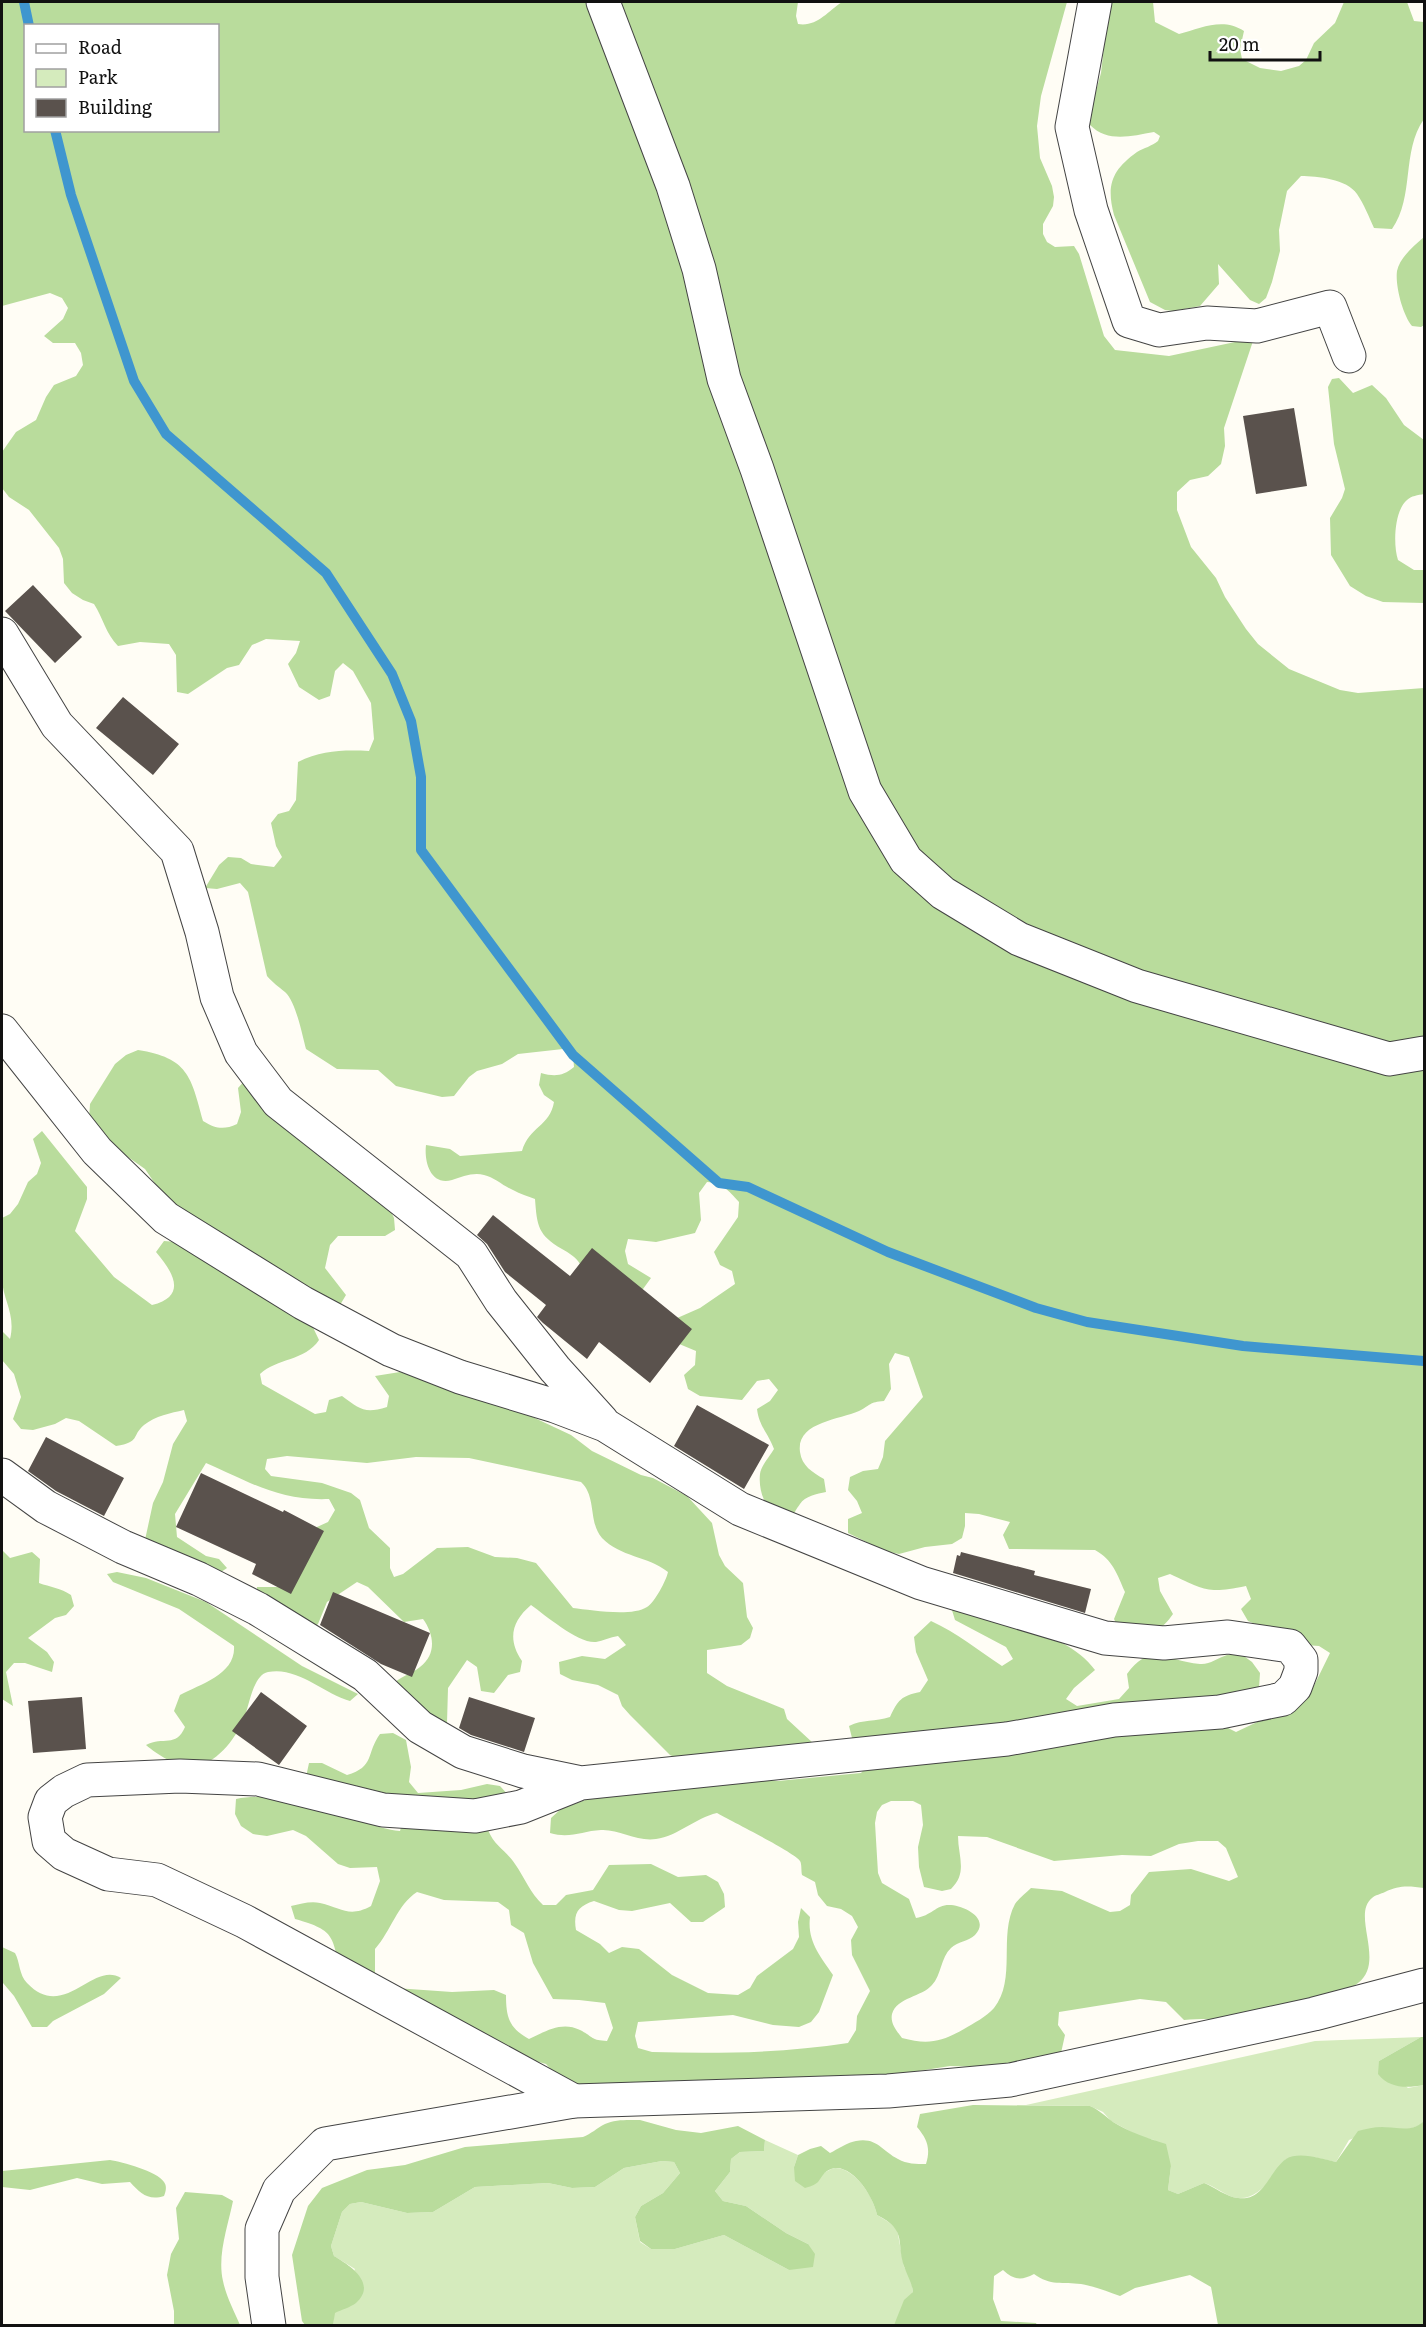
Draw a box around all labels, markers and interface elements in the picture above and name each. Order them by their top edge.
legend [24,24,219,132]
scale bar [1210,24,1320,62]
text: 20 m [1219,30,1260,57]
text: Road [78,33,122,60]
text: Park [78,63,119,90]
text: Building [78,93,153,120]

